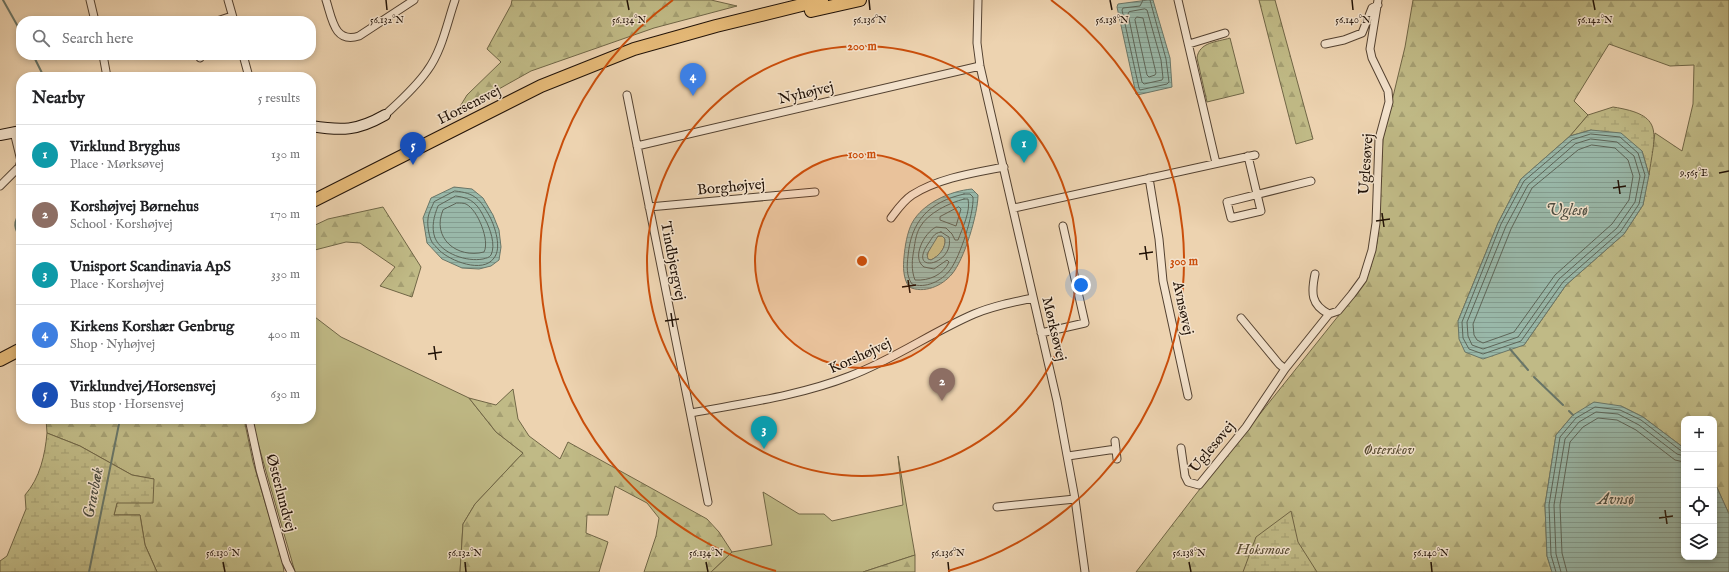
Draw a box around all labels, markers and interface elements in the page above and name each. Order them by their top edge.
text: 56.132°N [370,14,404,27]
text: 56.134°N [612,14,646,27]
text: 56.136°N [853,14,887,27]
text: 56.138°N [1095,14,1129,27]
text: 56.140°N [1335,14,1371,27]
text: 56.142°N [1577,14,1613,27]
search box [16,16,316,60]
icon: search [30,27,52,49]
text: Search here [62,29,133,48]
text: 200 m [847,39,877,54]
pin: 4 [680,63,706,96]
street label: Nyhøjvej [776,77,836,109]
street label: Horsensvej [434,81,504,129]
text: Nearby [32,88,85,109]
text: 5 results [258,90,300,107]
pin: 1 [1011,130,1037,163]
pin: 5 [400,132,426,165]
street label: Uglesøvej [1354,133,1378,195]
text: Virklund Bryghus [70,137,180,156]
text: 1 [43,146,47,163]
text: 130 m [271,146,300,163]
text: 100 m [848,147,877,162]
text: Place · Mørksøvej [70,156,164,173]
text: 9.565°E [1679,167,1708,180]
street label: Borghøjvej [696,175,766,199]
text: Korshøjvej Børnehus [70,197,199,216]
water label: Uglesø [1546,201,1588,221]
text: 2 [42,206,48,223]
text: 170 m [270,206,300,223]
text: School · Korshøjvej [70,216,173,233]
street label: Tindbjergvej [656,220,690,302]
centre of rings [855,254,869,268]
text: 300 m [1170,254,1199,269]
text: Unisport Scandinavia ApS [70,257,231,276]
text: 3 [43,266,47,283]
text: 330 m [271,266,300,283]
your location [1071,275,1091,295]
text: Place · Korshøjvej [70,276,164,293]
street label: Avnsøvej [1168,278,1198,337]
street label: Mørksøvej [1037,295,1071,363]
text: Kirkens Korshær Genbrug [70,317,234,336]
text: 4 [42,326,48,343]
text: 400 m [268,326,300,343]
street label: Korshøjvej [826,334,894,378]
text: Shop · Nyhøjvej [70,336,155,353]
pin: 2 [929,368,955,401]
text: Virklundvej/Horsensvej [70,377,216,396]
text: 5 [43,386,47,403]
text: 630 m [270,386,300,403]
text: Bus stop · Horsensvej [70,396,184,413]
pin: 3 [751,416,777,449]
map controls [1681,416,1717,560]
button: + [1681,416,1717,452]
street label: Uglesøvej [1185,417,1239,477]
park label: Østerskov [1364,440,1414,459]
street label: Østerlundvej [261,452,301,534]
button: − [1681,452,1717,488]
water label: Gravbæk [79,465,109,520]
button: locate [1681,488,1717,524]
water label: Avnsø [1596,490,1634,510]
button: layers [1681,524,1717,560]
park label: Hoksmose [1235,540,1290,559]
text: 56.130°N [206,547,240,560]
text: 56.132°N [448,547,482,560]
text: 56.134°N [689,547,723,560]
text: 56.136°N [931,547,965,560]
text: 56.138°N [1172,547,1206,560]
text: 56.140°N [1413,547,1449,560]

